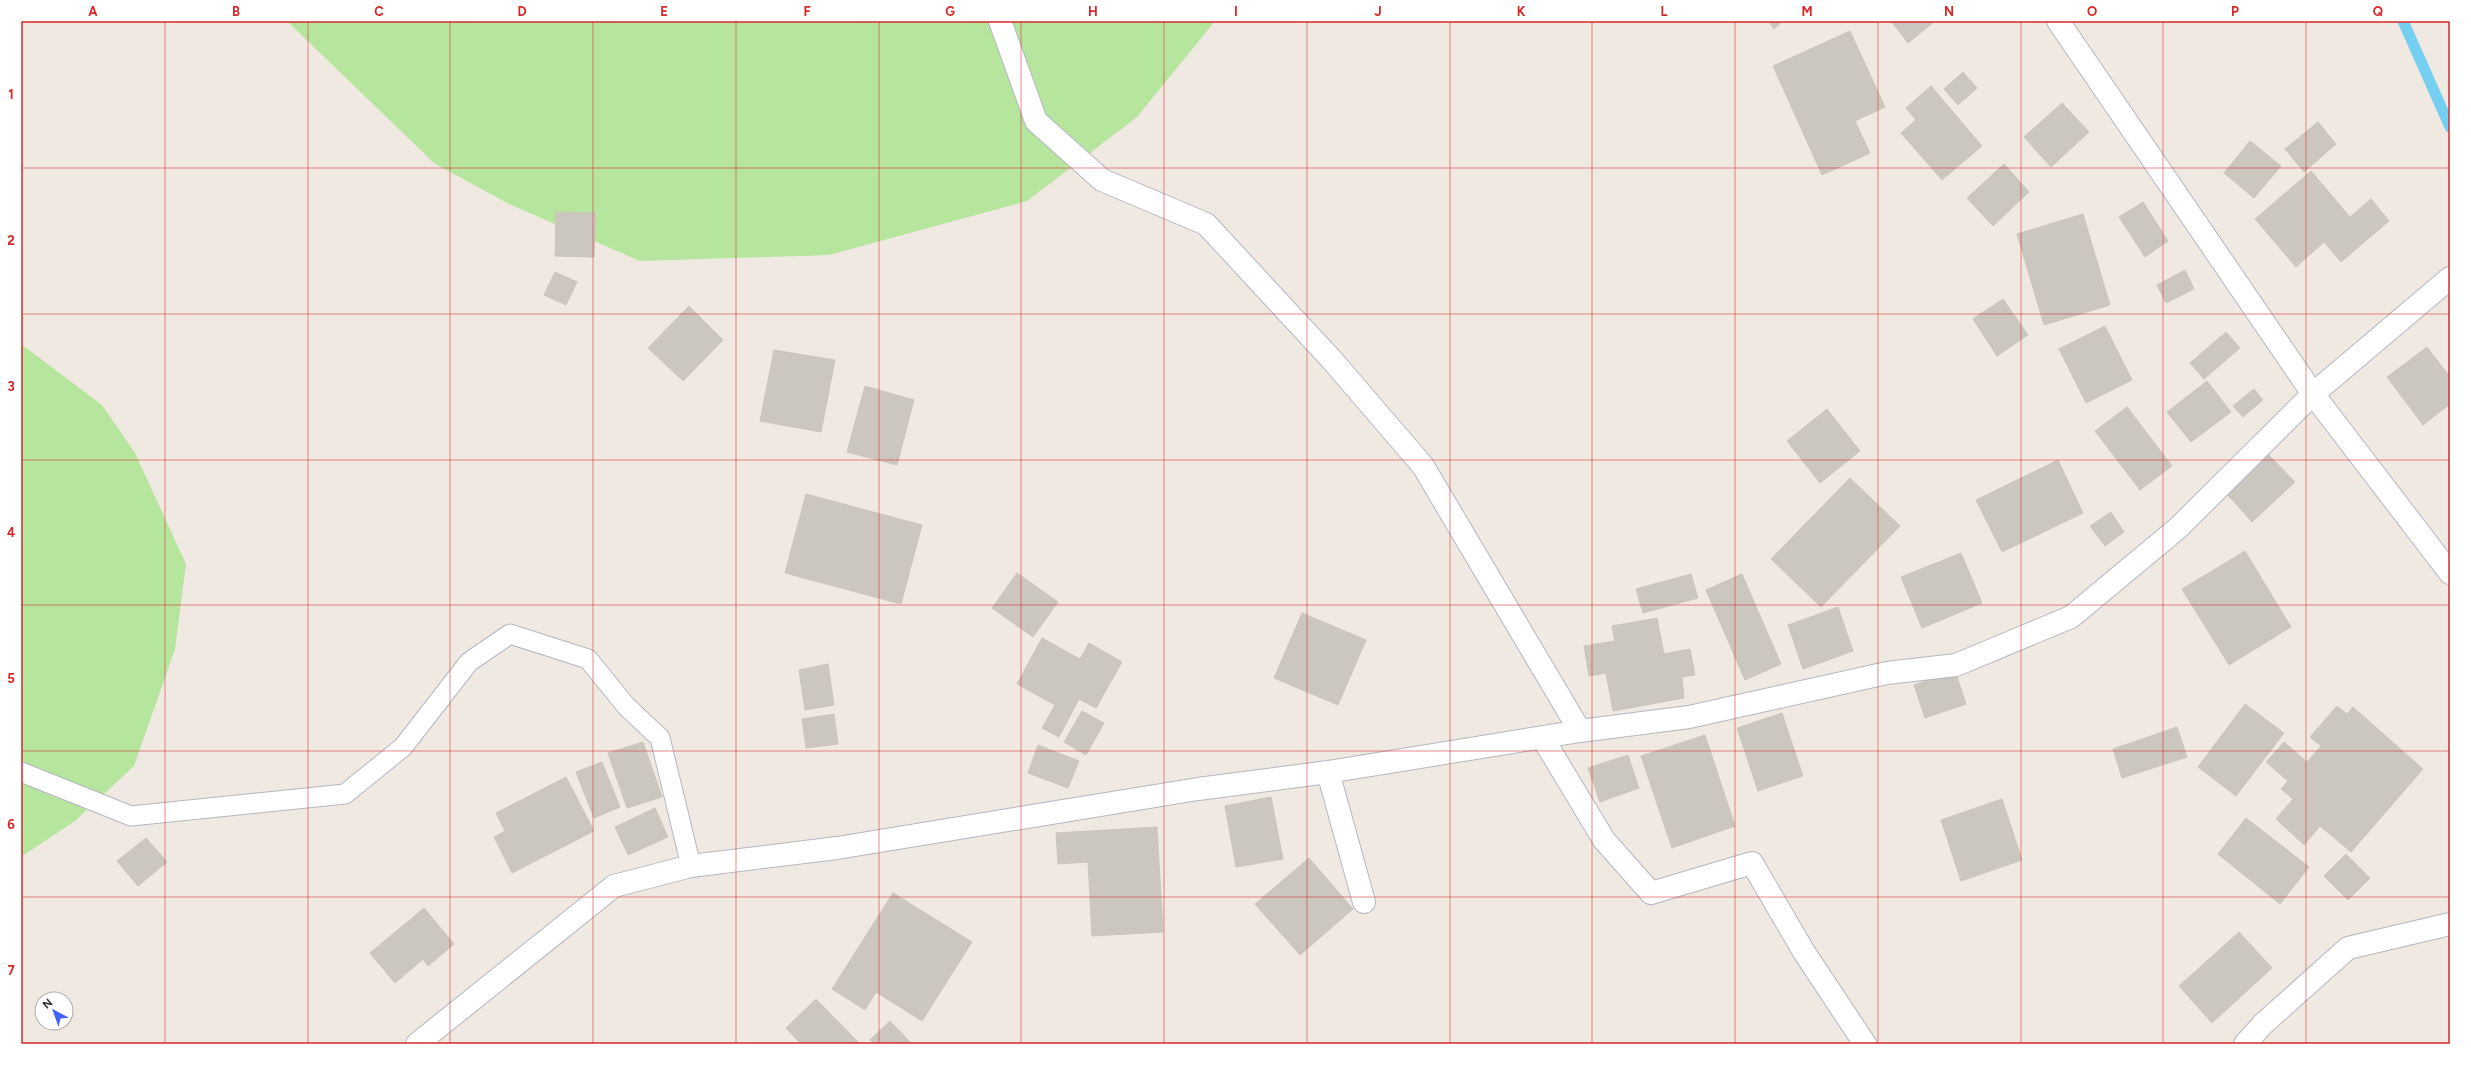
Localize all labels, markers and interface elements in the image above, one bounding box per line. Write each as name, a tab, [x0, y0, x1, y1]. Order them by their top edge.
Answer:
text: A	[88, 4, 98, 19]
text: B	[232, 4, 240, 19]
text: C	[374, 4, 384, 19]
text: D	[517, 4, 527, 19]
text: E	[660, 4, 668, 19]
text: F	[803, 4, 811, 19]
text: G	[945, 4, 955, 19]
text: H	[1088, 4, 1098, 19]
text: I	[1234, 4, 1238, 19]
text: J	[1374, 4, 1382, 19]
text: K	[1517, 4, 1526, 19]
text: L	[1661, 4, 1668, 19]
text: M	[1801, 4, 1813, 19]
text: N	[1944, 4, 1954, 19]
text: O	[2087, 4, 2097, 19]
text: P	[2231, 4, 2239, 19]
text: Q	[2373, 4, 2383, 19]
text: 1	[8, 87, 14, 102]
text: 2	[7, 233, 15, 248]
text: 3	[7, 379, 15, 394]
text: 4	[7, 525, 15, 540]
text: 5	[7, 671, 15, 686]
text: 6	[7, 817, 15, 832]
text: 7	[7, 963, 15, 978]
north arrow	[34, 991, 74, 1031]
text: N	[40, 996, 55, 1012]

